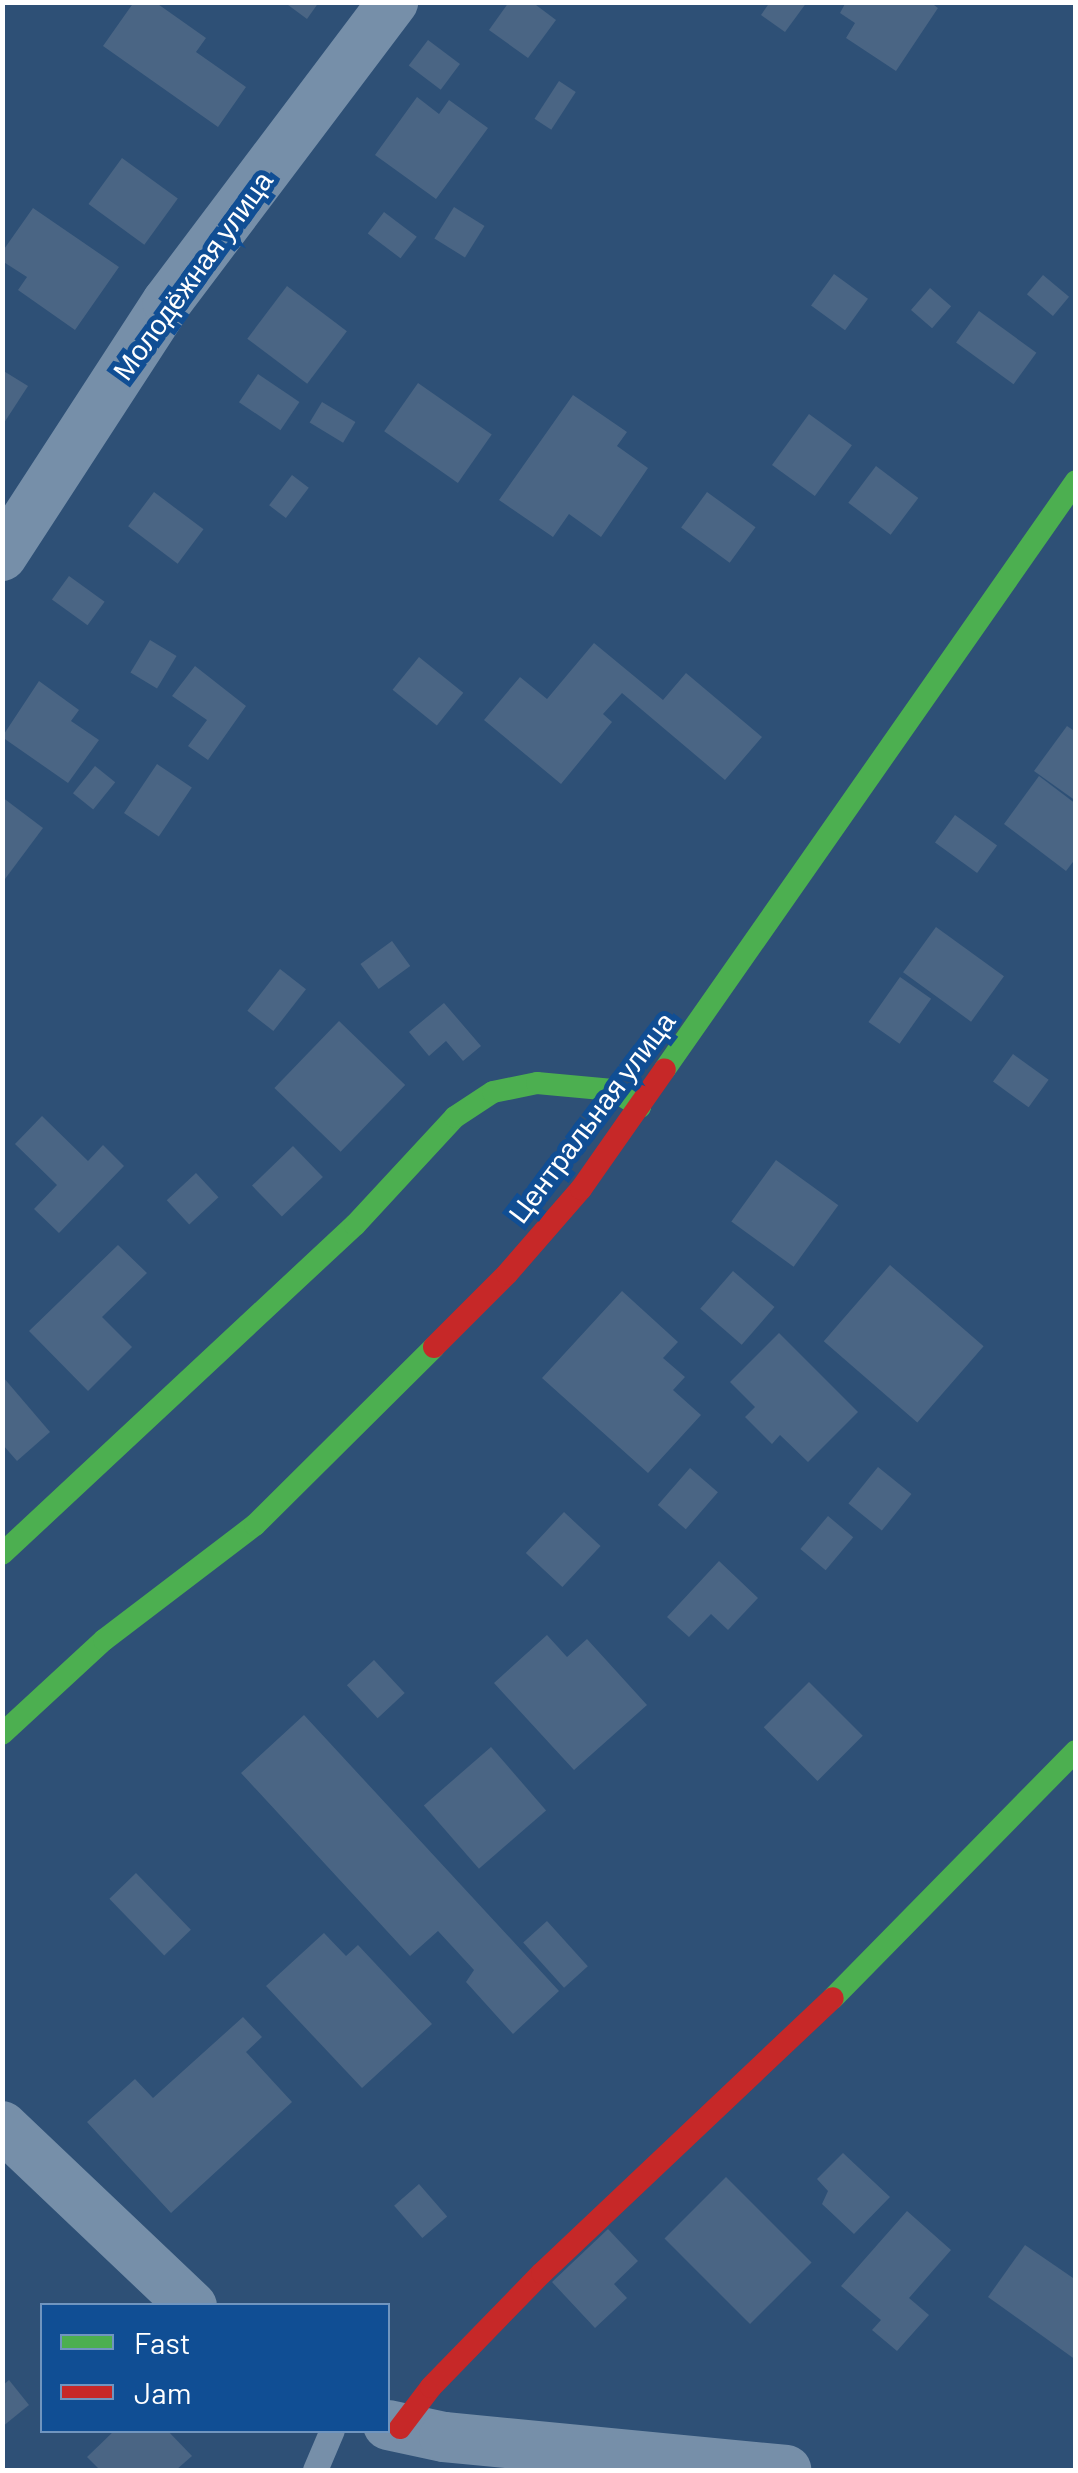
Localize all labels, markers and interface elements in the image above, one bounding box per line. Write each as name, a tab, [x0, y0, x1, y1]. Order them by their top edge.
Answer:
street label: Молодёжная улица	[105, 164, 279, 386]
street label: Центральная улица	[501, 1005, 681, 1229]
legend	[40, 2303, 390, 2433]
text: Fast	[134, 2324, 191, 2360]
text: Jam	[134, 2374, 191, 2410]

